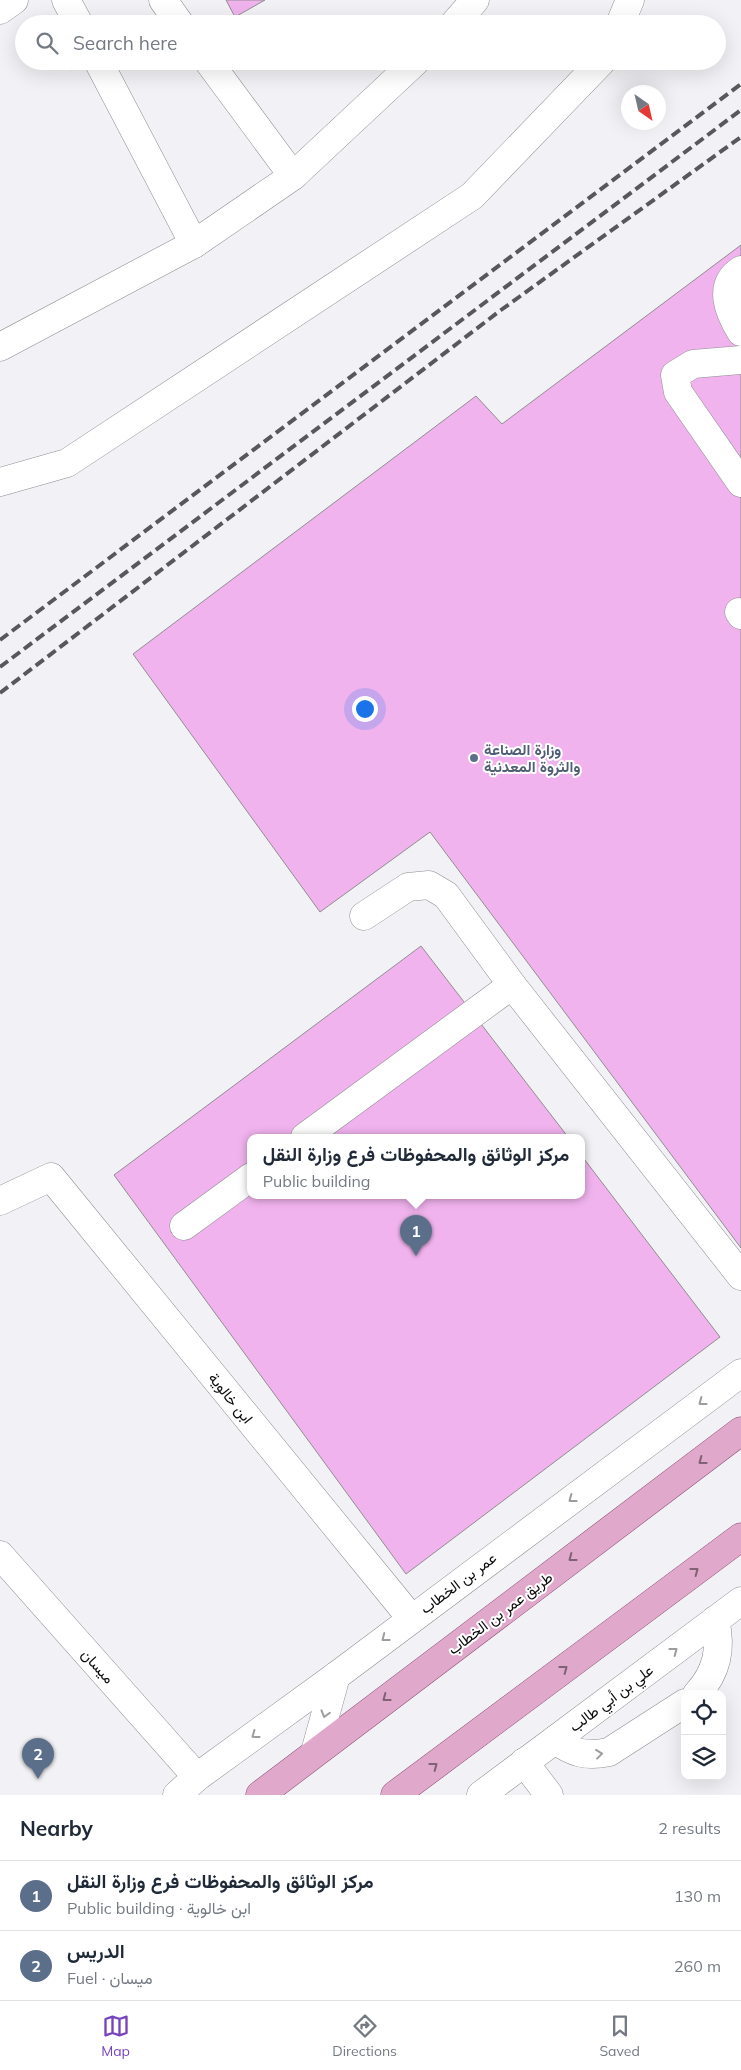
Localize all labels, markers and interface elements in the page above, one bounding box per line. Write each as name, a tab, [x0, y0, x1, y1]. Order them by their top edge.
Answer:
search box	[15, 15, 726, 70]
icon: search	[33, 29, 61, 57]
text: Search here	[73, 31, 177, 55]
north arrow	[621, 85, 666, 130]
your location	[352, 696, 378, 722]
place label: وزارة الصناعة والثروة المعدنية	[484, 740, 580, 776]
marker: وزارة الصناعة والثروة المعدنية	[468, 752, 480, 764]
popup	[247, 1134, 585, 1199]
text: مركز الوثائق والمحفوظات فرع وزارة النقل	[263, 1142, 569, 1166]
text: Public building	[263, 1171, 370, 1191]
pin: 1	[400, 1215, 432, 1256]
street label: ابن خالوية	[204, 1369, 257, 1428]
one-way arrow	[699, 1396, 708, 1404]
one-way arrow	[699, 1455, 708, 1463]
one-way arrow	[568, 1493, 578, 1502]
street label: عمر بن الخطاب	[416, 1548, 501, 1619]
one-way arrow	[569, 1553, 578, 1561]
street label: طريق عمر بن الخطاب	[444, 1567, 557, 1659]
one-way arrow	[689, 1569, 698, 1577]
one-way arrow	[382, 1632, 391, 1641]
street label: ميسان	[77, 1645, 119, 1687]
one-way arrow	[668, 1648, 677, 1656]
street label: علي بن أبي طالب	[565, 1660, 659, 1739]
one-way arrow	[558, 1666, 567, 1674]
map controls	[681, 1690, 726, 1780]
button: locate	[681, 1690, 726, 1735]
one-way arrow	[382, 1692, 392, 1701]
one-way arrow	[321, 1710, 331, 1718]
one-way arrow	[251, 1729, 261, 1738]
button: layers	[681, 1735, 726, 1780]
pin: 2	[22, 1738, 54, 1779]
one-way arrow	[596, 1749, 604, 1760]
one-way arrow	[428, 1763, 438, 1772]
text: Nearby	[20, 1815, 93, 1841]
text: 2 results	[658, 1818, 721, 1838]
text: مركز الوثائق والمحفوظات فرع وزارة النقل	[67, 1869, 374, 1893]
text: 1	[31, 1886, 41, 1906]
text: 130 m	[674, 1886, 721, 1906]
text: Public building · ابن خالوية	[67, 1898, 251, 1918]
text: الدريس	[67, 1939, 125, 1963]
text: 2	[31, 1956, 41, 1976]
text: 260 m	[674, 1956, 721, 1976]
text: Fuel · ميسان	[67, 1968, 152, 1988]
tab: Map	[101, 2012, 130, 2060]
tab: Directions	[332, 2012, 397, 2060]
tab: Saved	[599, 2012, 640, 2060]

